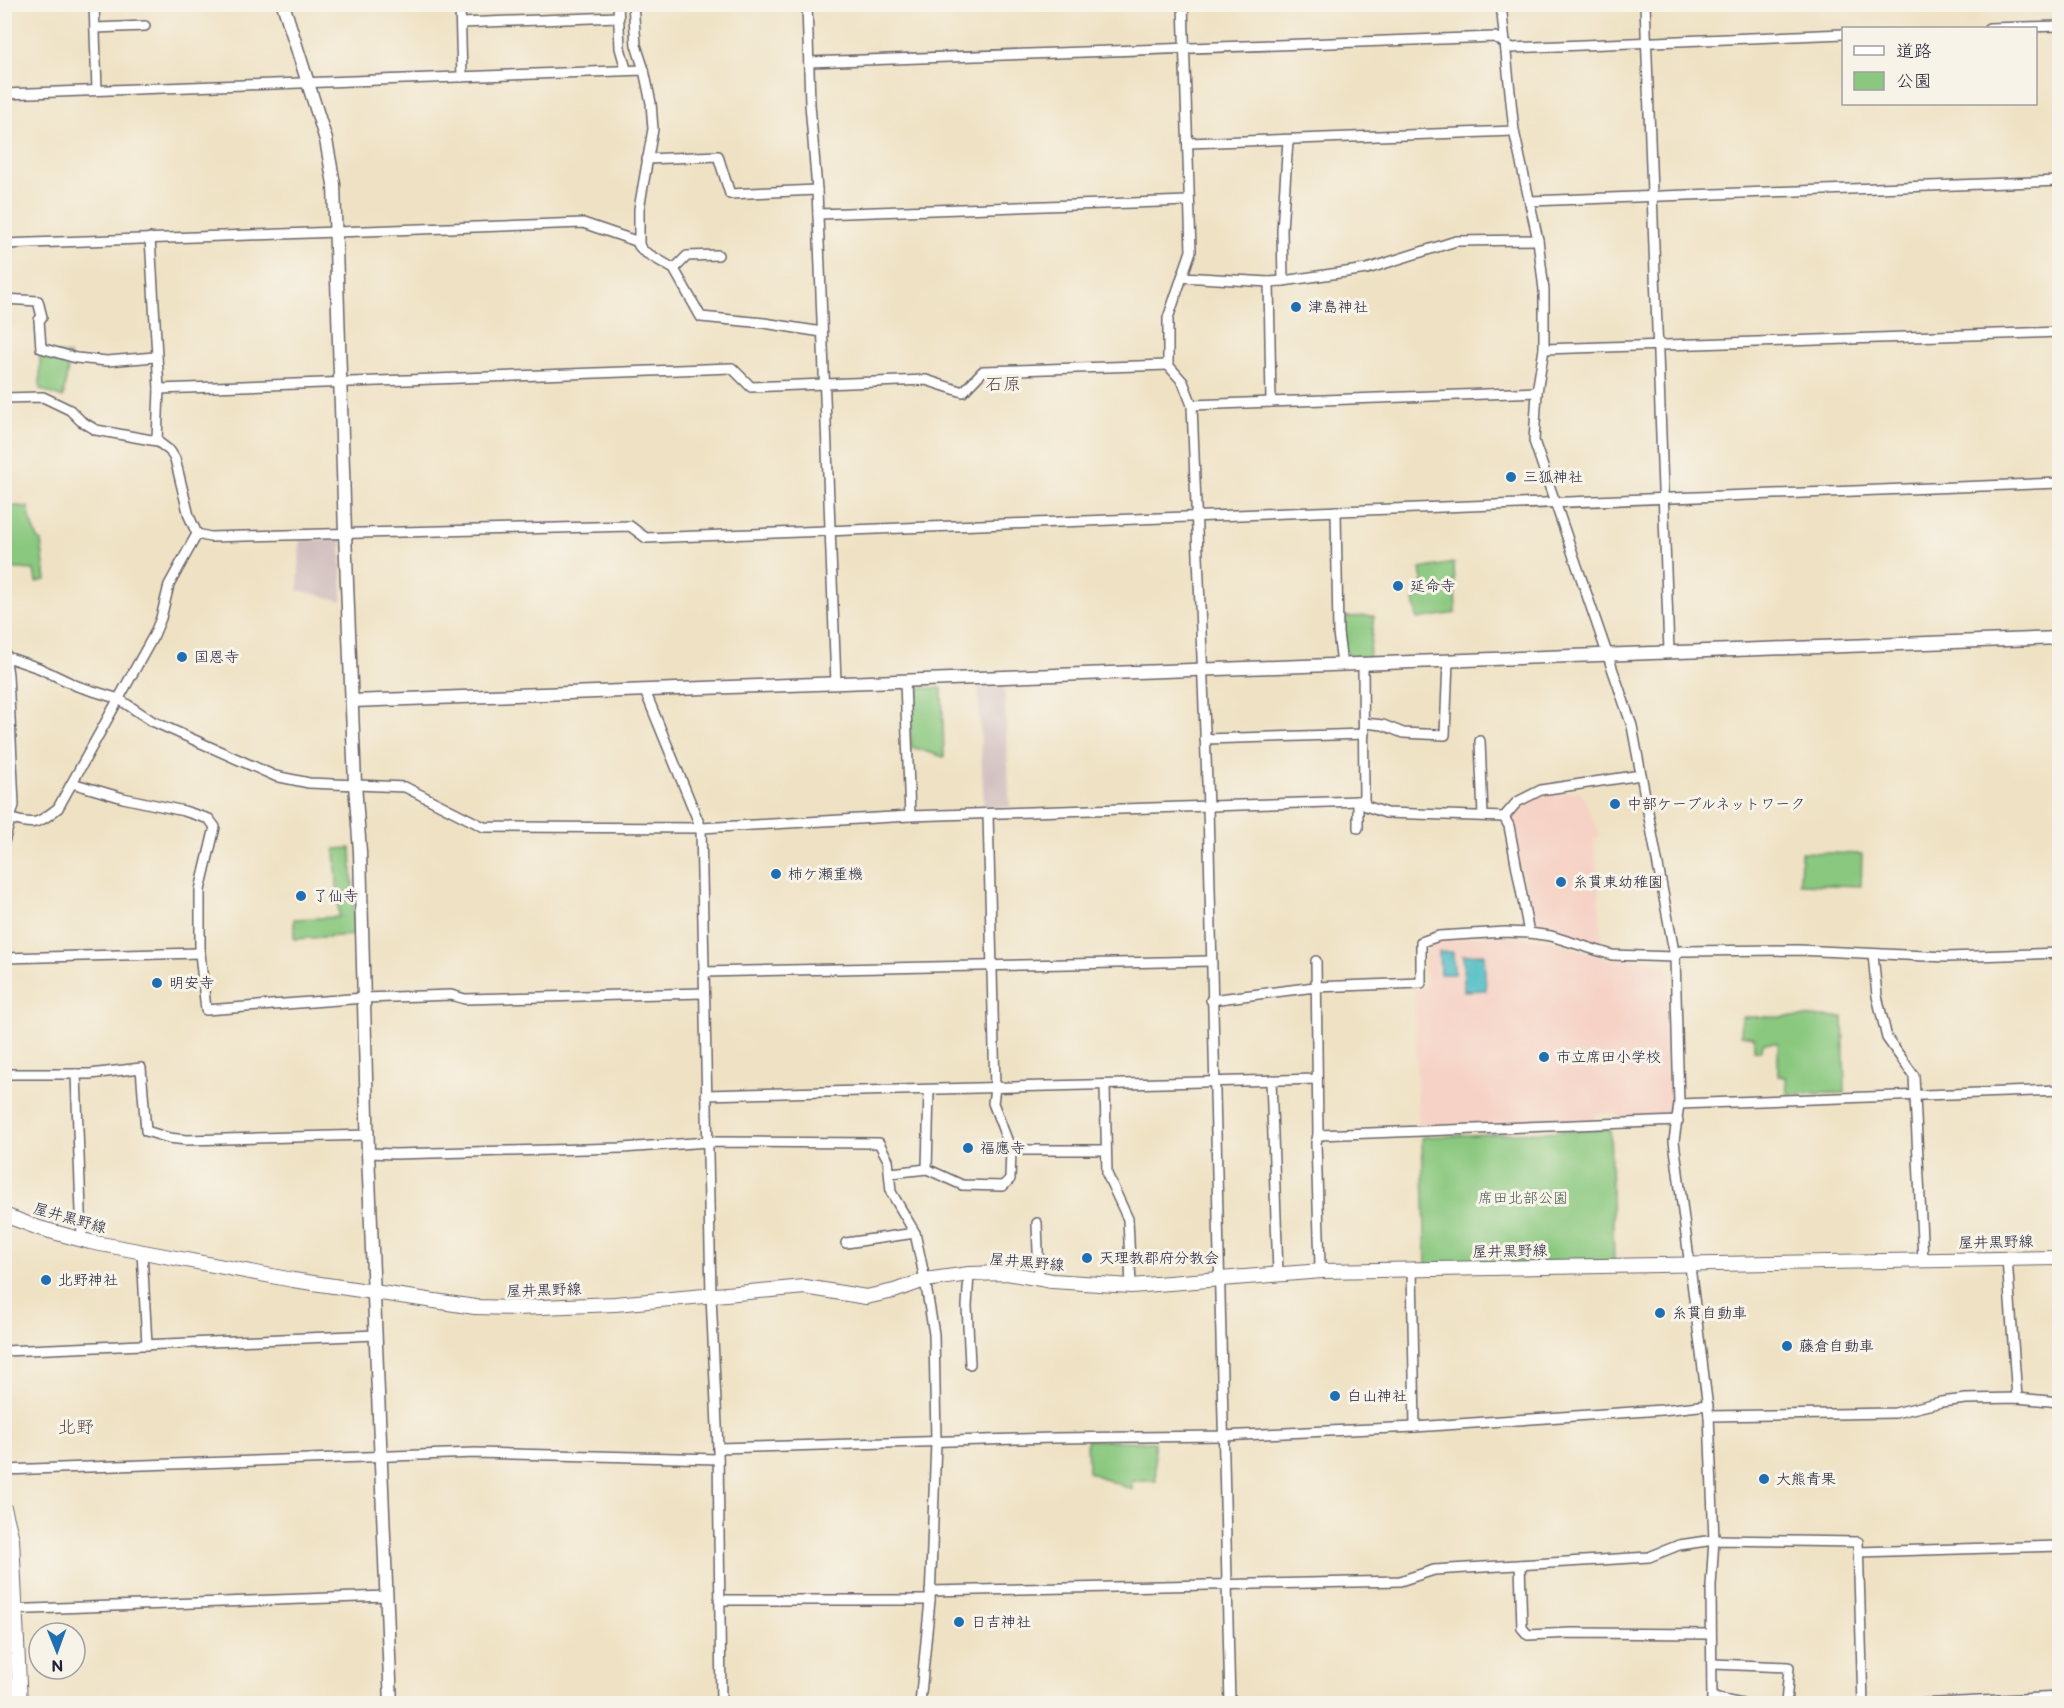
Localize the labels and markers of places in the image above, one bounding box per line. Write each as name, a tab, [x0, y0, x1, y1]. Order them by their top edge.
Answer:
place label: 津島神社	[1308, 298, 1368, 317]
marker: 津島神社	[1289, 300, 1303, 314]
place label: 三狐神社	[1523, 468, 1583, 487]
marker: 三狐神社	[1504, 470, 1518, 484]
place label: 延命寺	[1410, 577, 1455, 596]
marker: 延命寺	[1391, 579, 1405, 593]
place label: 国恩寺	[194, 648, 239, 667]
marker: 国恩寺	[175, 650, 189, 664]
place label: 中部ケーブルネットワーク	[1627, 795, 1805, 814]
marker: 中部ケーブルネットワーク	[1608, 797, 1622, 811]
place label: 柿ケ瀬重機	[788, 865, 863, 884]
marker: 柿ケ瀬重機	[769, 867, 783, 881]
place label: 糸貫東幼稚園	[1573, 873, 1663, 892]
marker: 糸貫東幼稚園	[1554, 875, 1568, 889]
place label: 了仙寺	[313, 887, 358, 906]
marker: 了仙寺	[294, 889, 308, 903]
place label: 明安寺	[169, 974, 214, 993]
marker: 明安寺	[150, 976, 164, 990]
place label: 市立席田小学校	[1556, 1048, 1661, 1067]
marker: 市立席田小学校	[1537, 1050, 1551, 1064]
place label: 福應寺	[980, 1139, 1025, 1158]
marker: 福應寺	[961, 1141, 975, 1155]
place label: 天理教郡府分教会	[1099, 1249, 1219, 1268]
marker: 天理教郡府分教会	[1080, 1251, 1094, 1265]
place label: 北野神社	[58, 1271, 118, 1290]
marker: 北野神社	[39, 1273, 53, 1287]
place label: 糸貫自動車	[1672, 1304, 1747, 1323]
marker: 糸貫自動車	[1653, 1306, 1667, 1320]
place label: 藤倉自動車	[1799, 1337, 1874, 1356]
marker: 藤倉自動車	[1780, 1339, 1794, 1353]
place label: 白山神社	[1347, 1387, 1407, 1406]
marker: 白山神社	[1328, 1389, 1342, 1403]
place label: 大熊青果	[1776, 1470, 1836, 1489]
marker: 大熊青果	[1757, 1472, 1771, 1486]
place label: 日吉神社	[971, 1613, 1031, 1632]
marker: 日吉神社	[952, 1615, 966, 1629]

